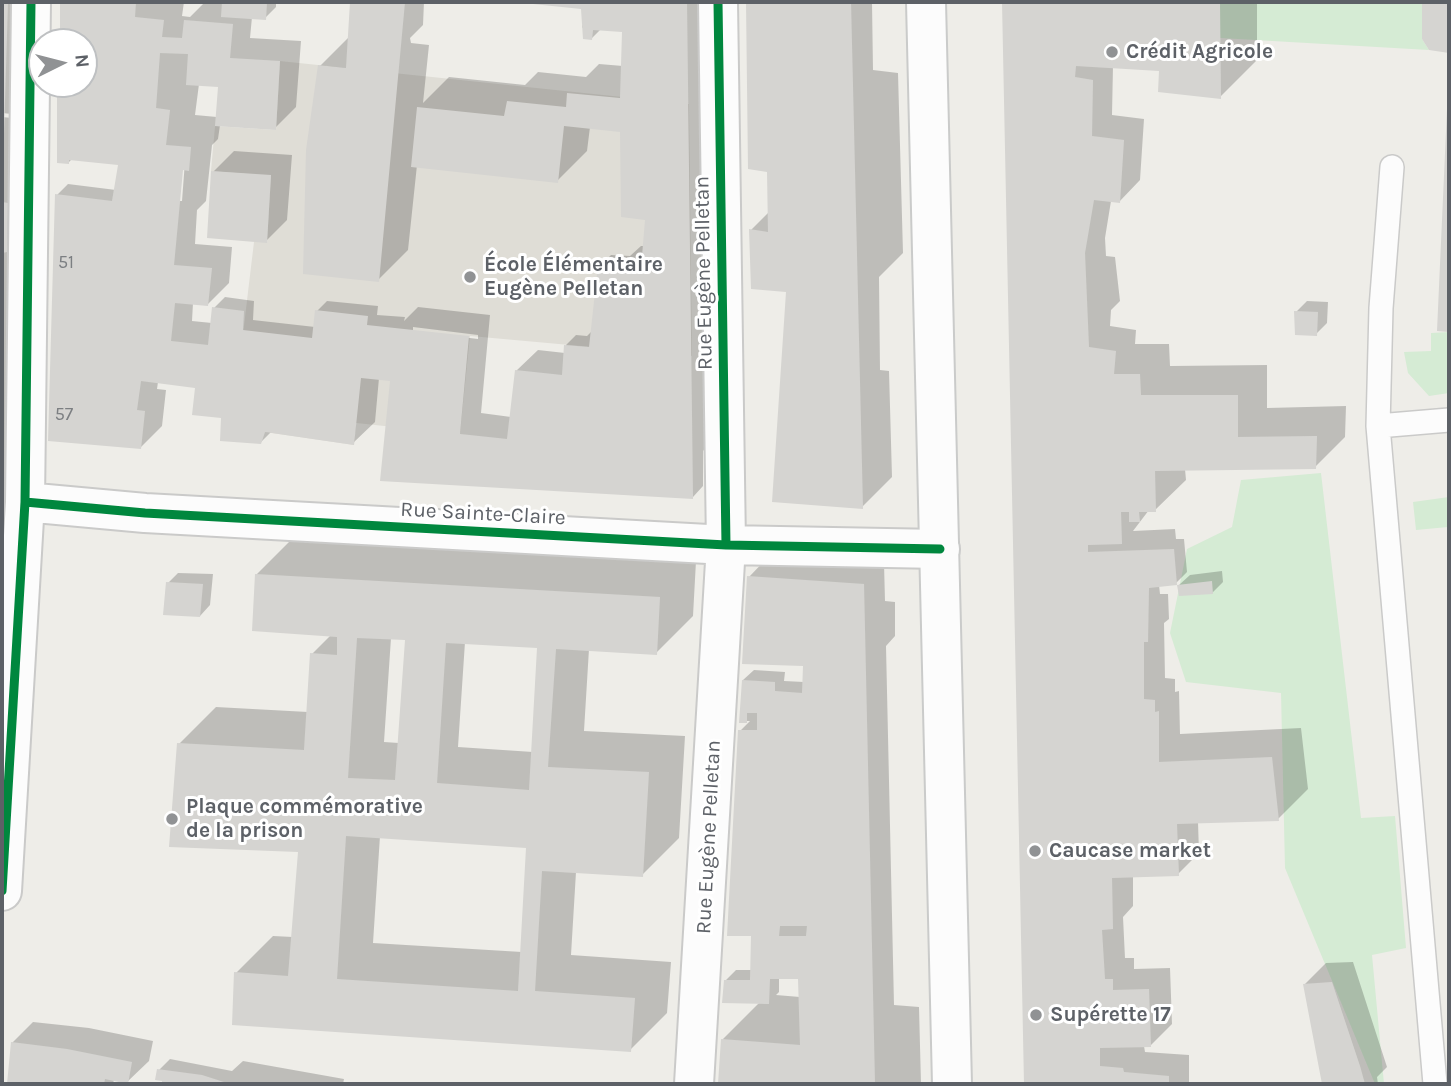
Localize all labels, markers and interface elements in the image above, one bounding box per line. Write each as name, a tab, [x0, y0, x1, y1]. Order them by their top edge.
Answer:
north arrow	[28, 28, 98, 98]
place label: Crédit Agricole	[1126, 39, 1273, 65]
marker: Crédit Agricole	[1104, 44, 1120, 60]
text: N	[70, 53, 94, 69]
street label: Rue Eugène Pelletan	[690, 176, 718, 370]
house number: 51	[58, 252, 74, 274]
place label: École Élémentaire Eugène Pelletan	[484, 252, 663, 302]
marker: École Élémentaire Eugène Pelletan	[462, 269, 478, 285]
house number: 57	[55, 404, 73, 426]
street label: Rue Sainte-Claire	[400, 497, 566, 531]
street label: Rue Eugène Pelletan	[691, 739, 727, 935]
place label: Plaque commémorative de la prison	[186, 794, 423, 844]
marker: Plaque commémorative de la prison	[164, 811, 180, 827]
place label: Caucase market	[1049, 838, 1211, 864]
marker: Caucase market	[1027, 843, 1043, 859]
place label: Supérette 17	[1050, 1002, 1171, 1028]
marker: Supérette 17	[1028, 1007, 1044, 1023]

